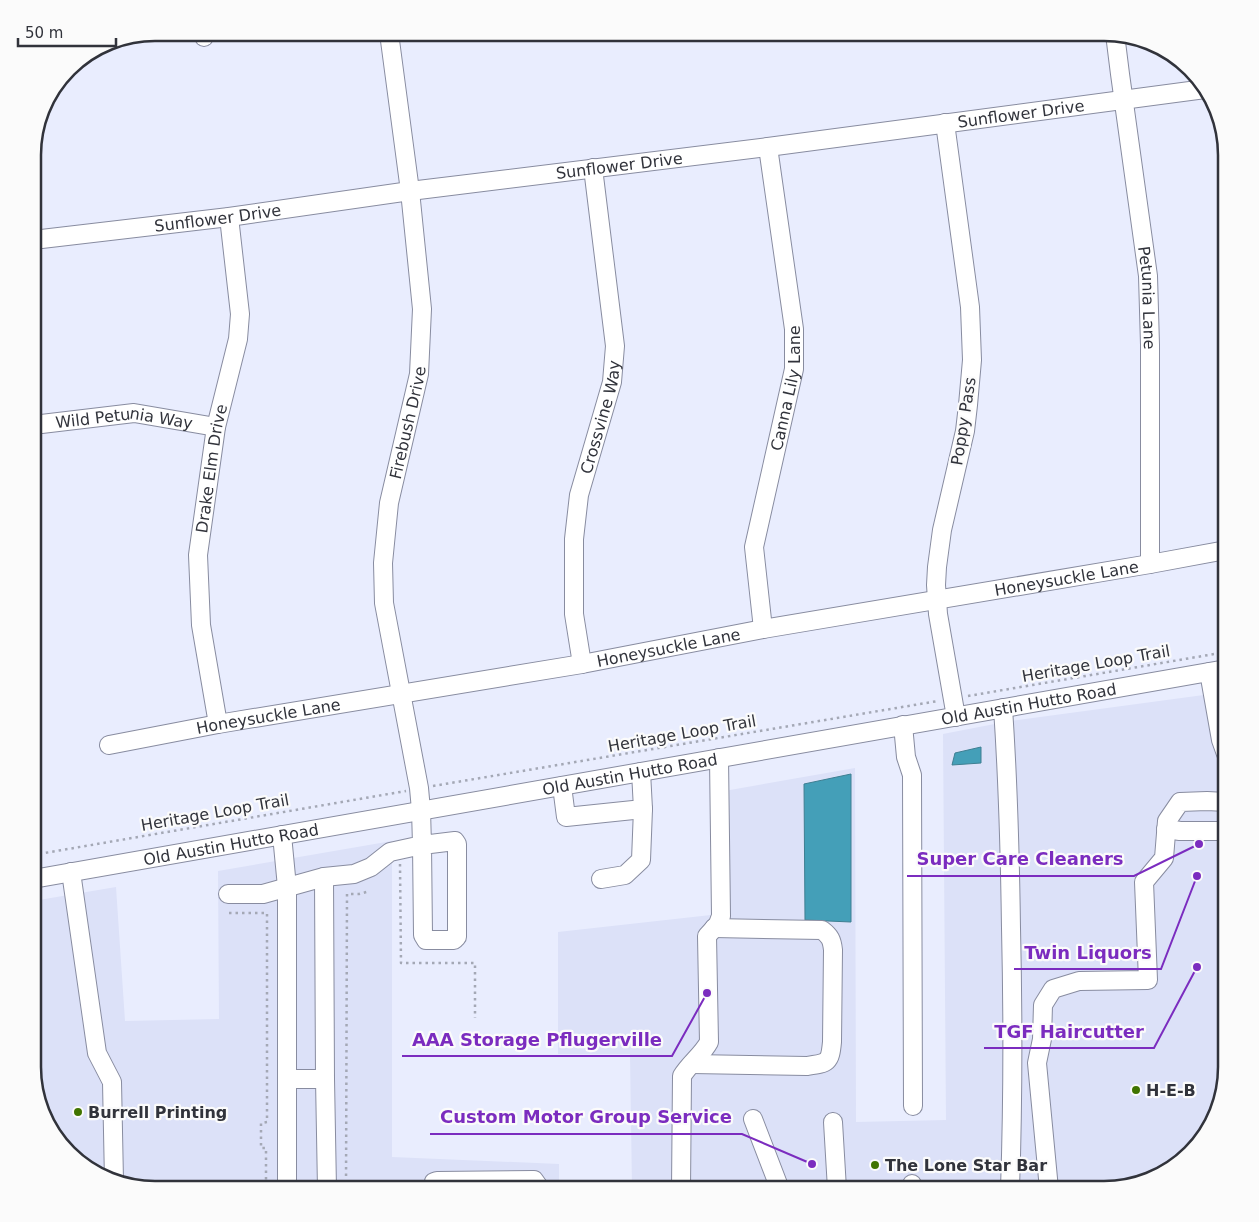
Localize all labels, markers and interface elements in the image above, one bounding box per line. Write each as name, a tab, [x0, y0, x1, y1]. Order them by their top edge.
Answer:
scale bar	[18, 15, 115, 47]
text: 50 m	[25, 24, 63, 42]
street label: Sunflower Drive	[956, 96, 1085, 132]
street label: Sunflower Drive	[555, 149, 684, 183]
street label: Sunflower Drive	[153, 201, 282, 236]
street label: Petunia Lane	[1134, 245, 1159, 350]
street label: Canna Lily Lane	[767, 325, 804, 453]
street label: Crossvine Way	[577, 359, 624, 476]
street label: Firebush Drive	[386, 366, 429, 481]
street label: Poppy Pass	[947, 376, 980, 467]
street label: Drake Elm Drive	[192, 402, 231, 534]
street label: Wild Petunia Way	[55, 403, 194, 433]
street label: Honeysuckle Lane	[993, 557, 1140, 600]
street label: Honeysuckle Lane	[595, 625, 742, 671]
street label: Heritage Loop Trail	[1020, 641, 1172, 686]
street label: Old Austin Hutto Road	[940, 679, 1118, 729]
street label: Honeysuckle Lane	[195, 695, 342, 738]
street label: Heritage Loop Trail	[606, 711, 758, 756]
street label: Old Austin Hutto Road	[541, 750, 719, 799]
street label: Heritage Loop Trail	[139, 790, 291, 835]
street label: Old Austin Hutto Road	[142, 820, 320, 869]
callout: Super Care Cleaners	[907, 843, 1134, 876]
text: Super Care Cleaners	[916, 848, 1124, 869]
callout: Twin Liquors	[1014, 936, 1161, 969]
text: Twin Liquors	[1024, 942, 1152, 963]
callout: TGF Haircutter	[984, 1015, 1154, 1048]
text: TGF Haircutter	[994, 1021, 1144, 1042]
callout: AAA Storage Pflugerville	[402, 1023, 672, 1056]
text: AAA Storage Pflugerville	[412, 1029, 662, 1050]
place label: H-E-B	[1146, 1081, 1196, 1100]
marker: H-E-B	[1130, 1084, 1142, 1096]
callout: Custom Motor Group Service	[430, 1101, 742, 1134]
place label: Burrell Printing	[88, 1103, 227, 1122]
marker: Burrell Printing	[72, 1106, 84, 1118]
text: Custom Motor Group Service	[440, 1106, 732, 1127]
place label: The Lone Star Bar	[885, 1156, 1047, 1175]
marker: The Lone Star Bar	[869, 1159, 881, 1171]

